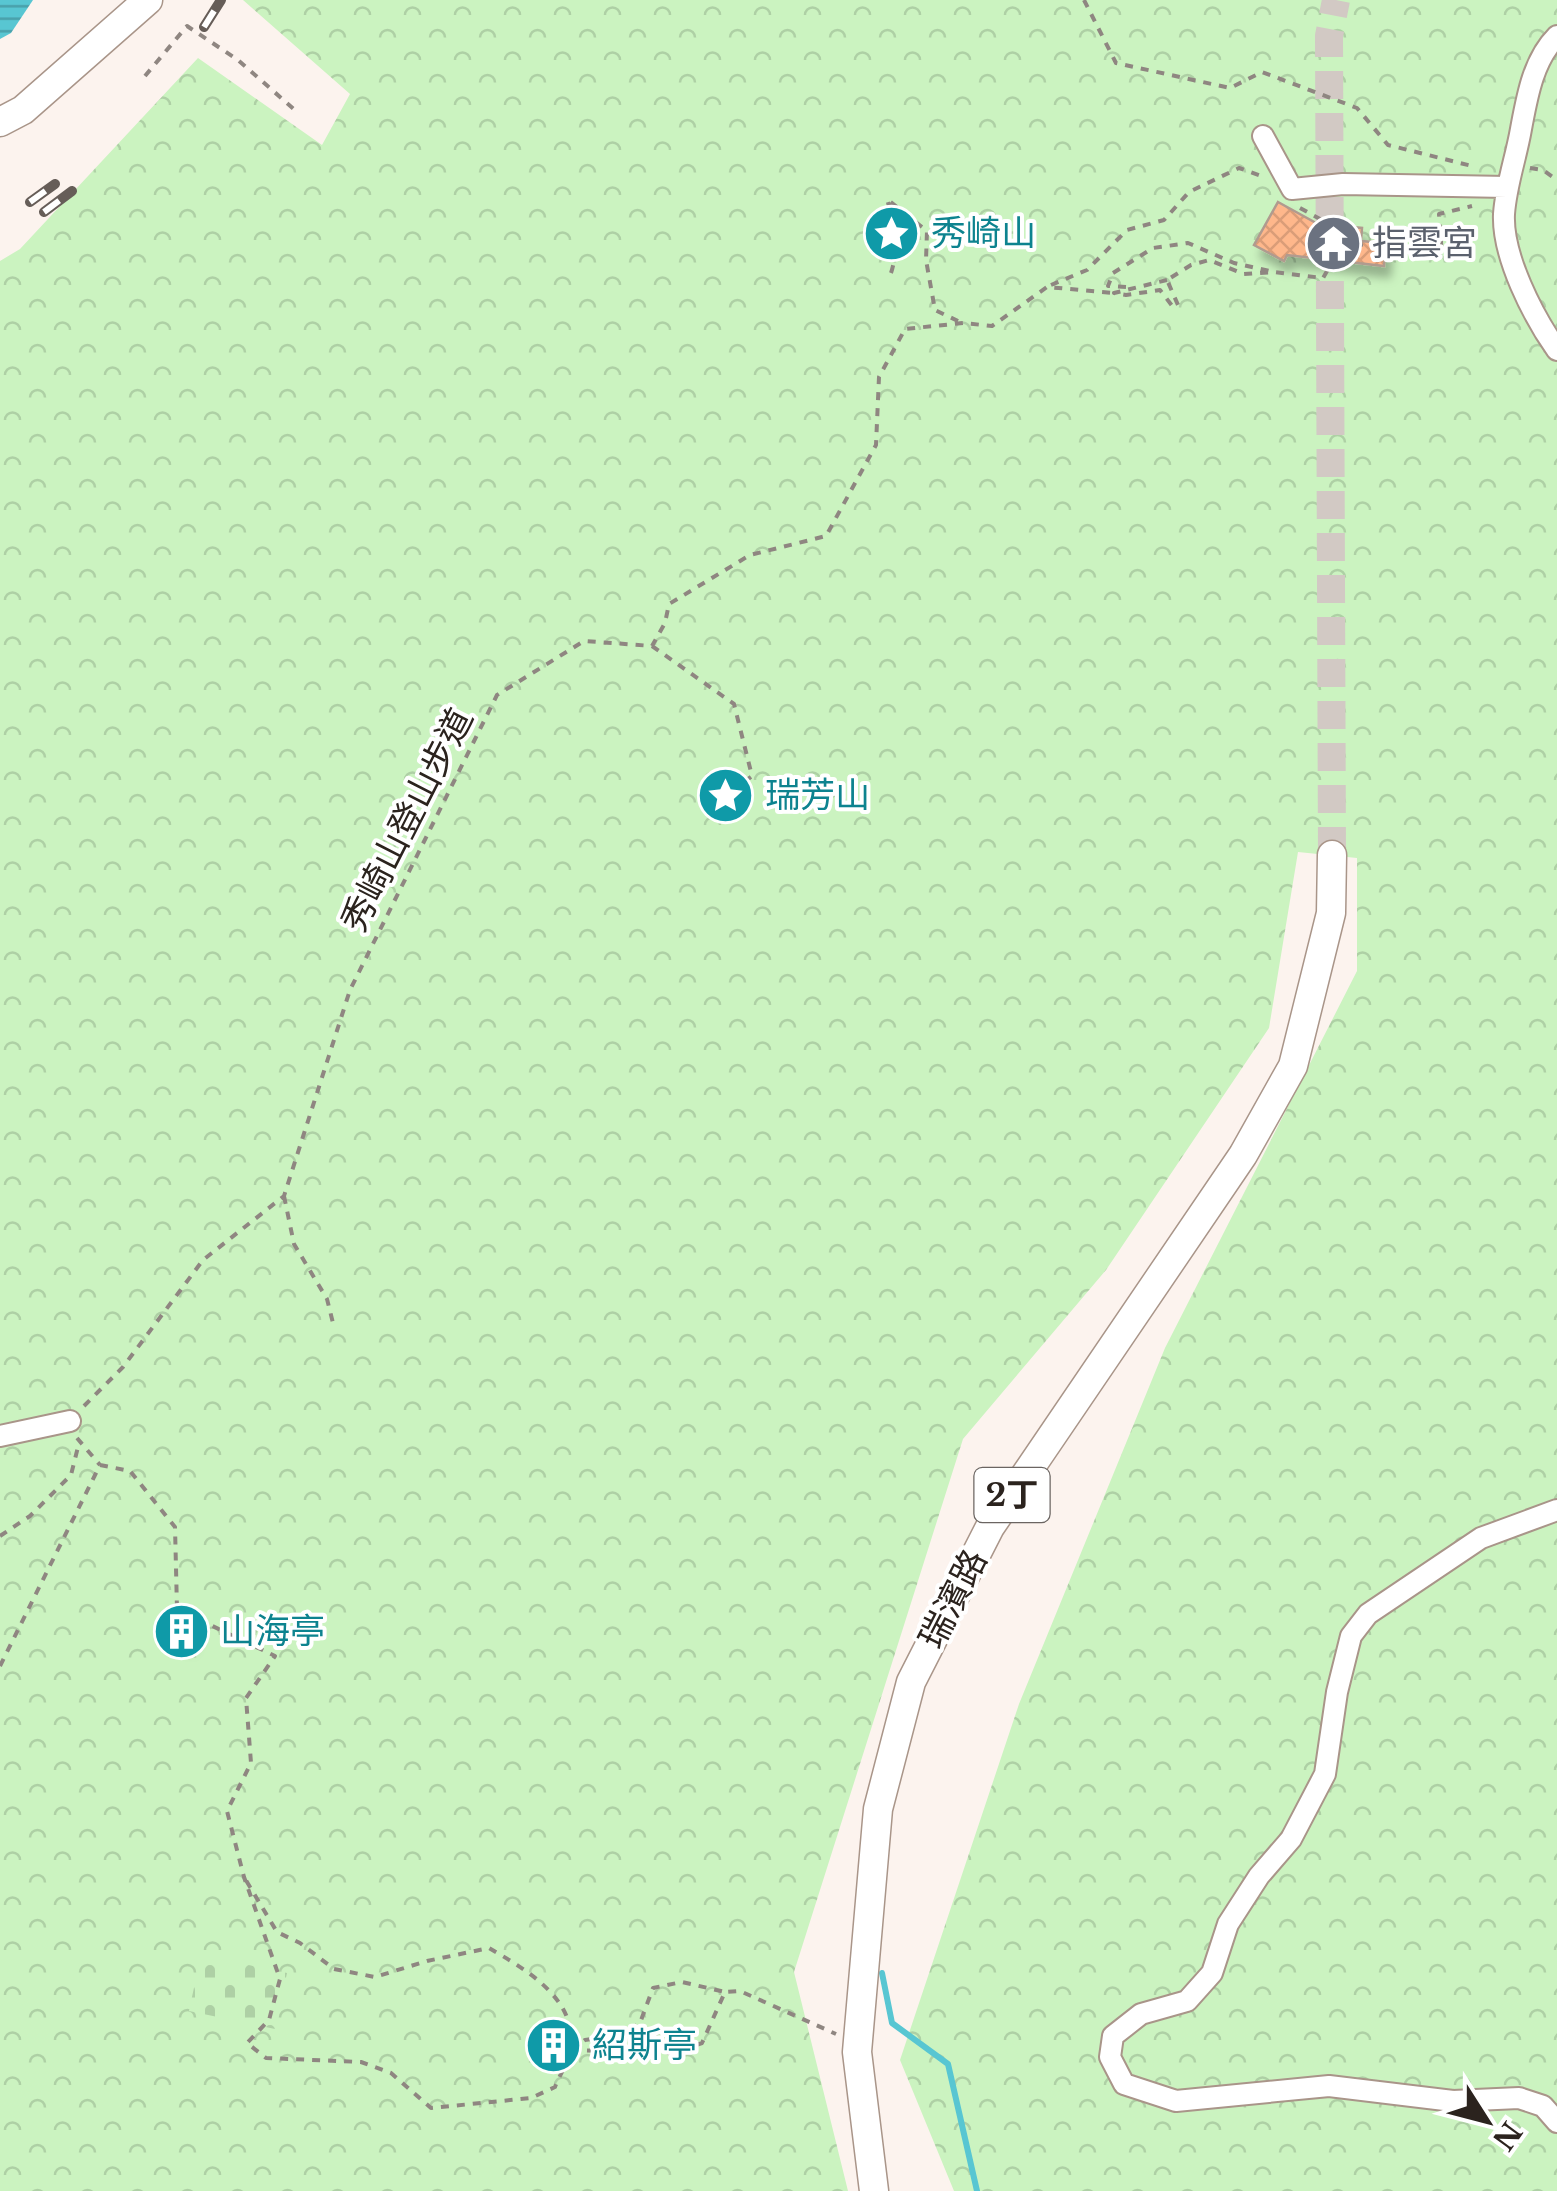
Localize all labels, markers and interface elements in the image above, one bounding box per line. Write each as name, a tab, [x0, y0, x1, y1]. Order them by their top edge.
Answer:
place icon: 秀崎山	[862, 203, 922, 263]
place label: 秀崎山	[931, 211, 1036, 254]
temple icon: 指雲宮	[1303, 213, 1363, 273]
place label: 指雲宮	[1372, 221, 1477, 264]
street label: 秀崎山登山步道	[332, 701, 481, 939]
place icon: 瑞芳山	[696, 765, 756, 825]
place label: 瑞芳山	[765, 773, 870, 816]
road number: 2丁	[974, 1468, 1050, 1522]
street label: 瑞濱路	[910, 1542, 996, 1655]
building icon: 山海亭	[151, 1601, 211, 1661]
place label: 山海亭	[220, 1609, 325, 1652]
building icon: 紹斯亭	[523, 2015, 583, 2075]
place label: 紹斯亭	[592, 2023, 697, 2066]
north arrow	[1437, 2071, 1537, 2171]
text: N	[1485, 2114, 1529, 2156]

